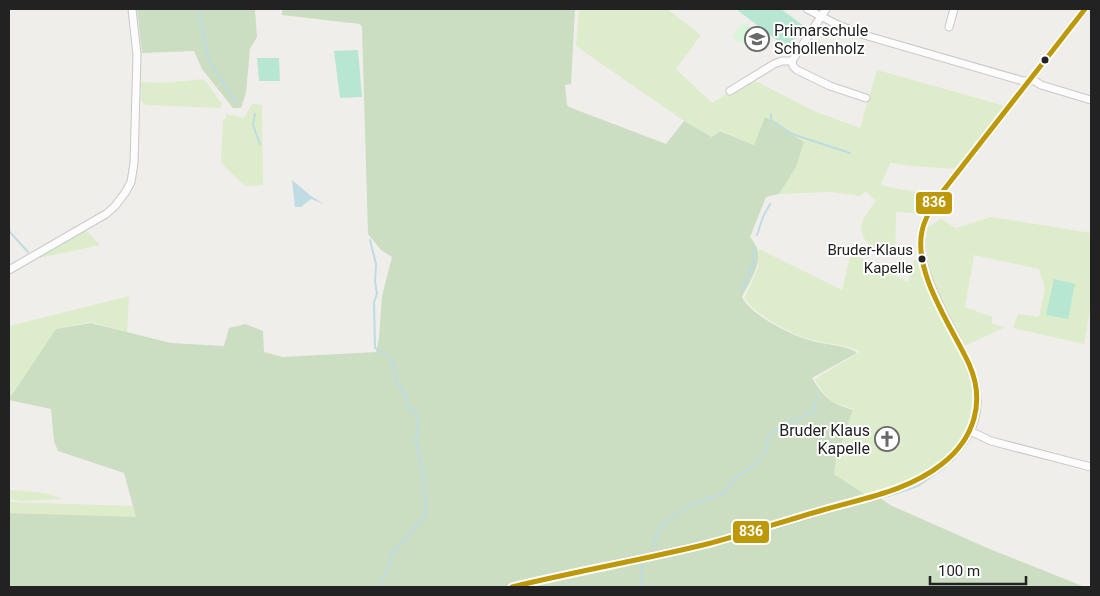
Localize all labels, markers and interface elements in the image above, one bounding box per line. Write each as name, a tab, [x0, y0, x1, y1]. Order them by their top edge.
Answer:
place label: Primarschule Schollenholz	[774, 21, 868, 58]
school or university icon: Primarschule Schollenholz	[744, 26, 770, 52]
unlabelled marker	[1040, 55, 1050, 65]
line badge: 836	[915, 191, 953, 215]
text: 836	[922, 194, 946, 210]
place label: Bruder-Klaus Kapelle	[827, 241, 913, 277]
marker: Bruder-Klaus Kapelle	[917, 254, 927, 264]
place label: Bruder Klaus Kapelle	[779, 421, 870, 458]
church icon: Bruder Klaus Kapelle	[874, 426, 900, 452]
line badge: 836	[732, 520, 770, 544]
text: 836	[739, 523, 763, 539]
scale bar	[930, 554, 1026, 586]
text: 100 m	[938, 562, 980, 580]

